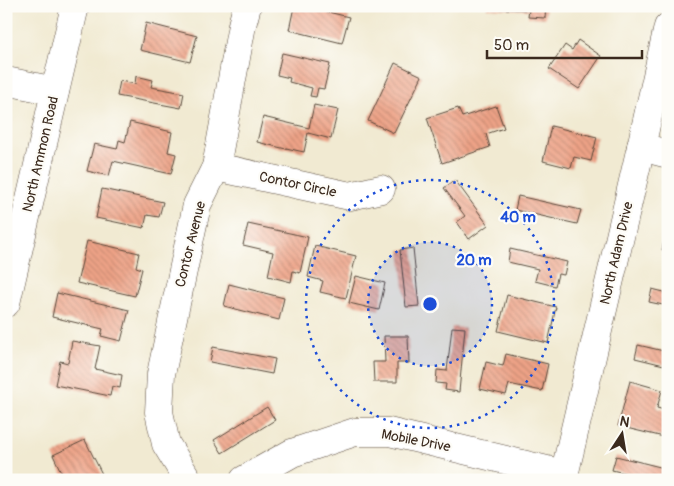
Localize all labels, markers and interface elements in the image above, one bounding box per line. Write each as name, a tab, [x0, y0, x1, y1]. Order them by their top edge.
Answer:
scale bar	[487, 28, 642, 60]
text: 50 m	[494, 36, 529, 55]
street label: North Ammon Road	[19, 94, 62, 214]
street label: Contor Circle	[258, 168, 338, 201]
street label: Contor Avenue	[172, 199, 209, 289]
street label: North Adam Drive	[596, 200, 637, 306]
text: 40 m	[500, 208, 536, 227]
text: 20 m	[456, 251, 492, 270]
centre of rings	[421, 295, 439, 313]
north arrow	[596, 408, 646, 458]
text: N	[618, 412, 631, 431]
street label: Mobile Drive	[380, 425, 452, 456]

